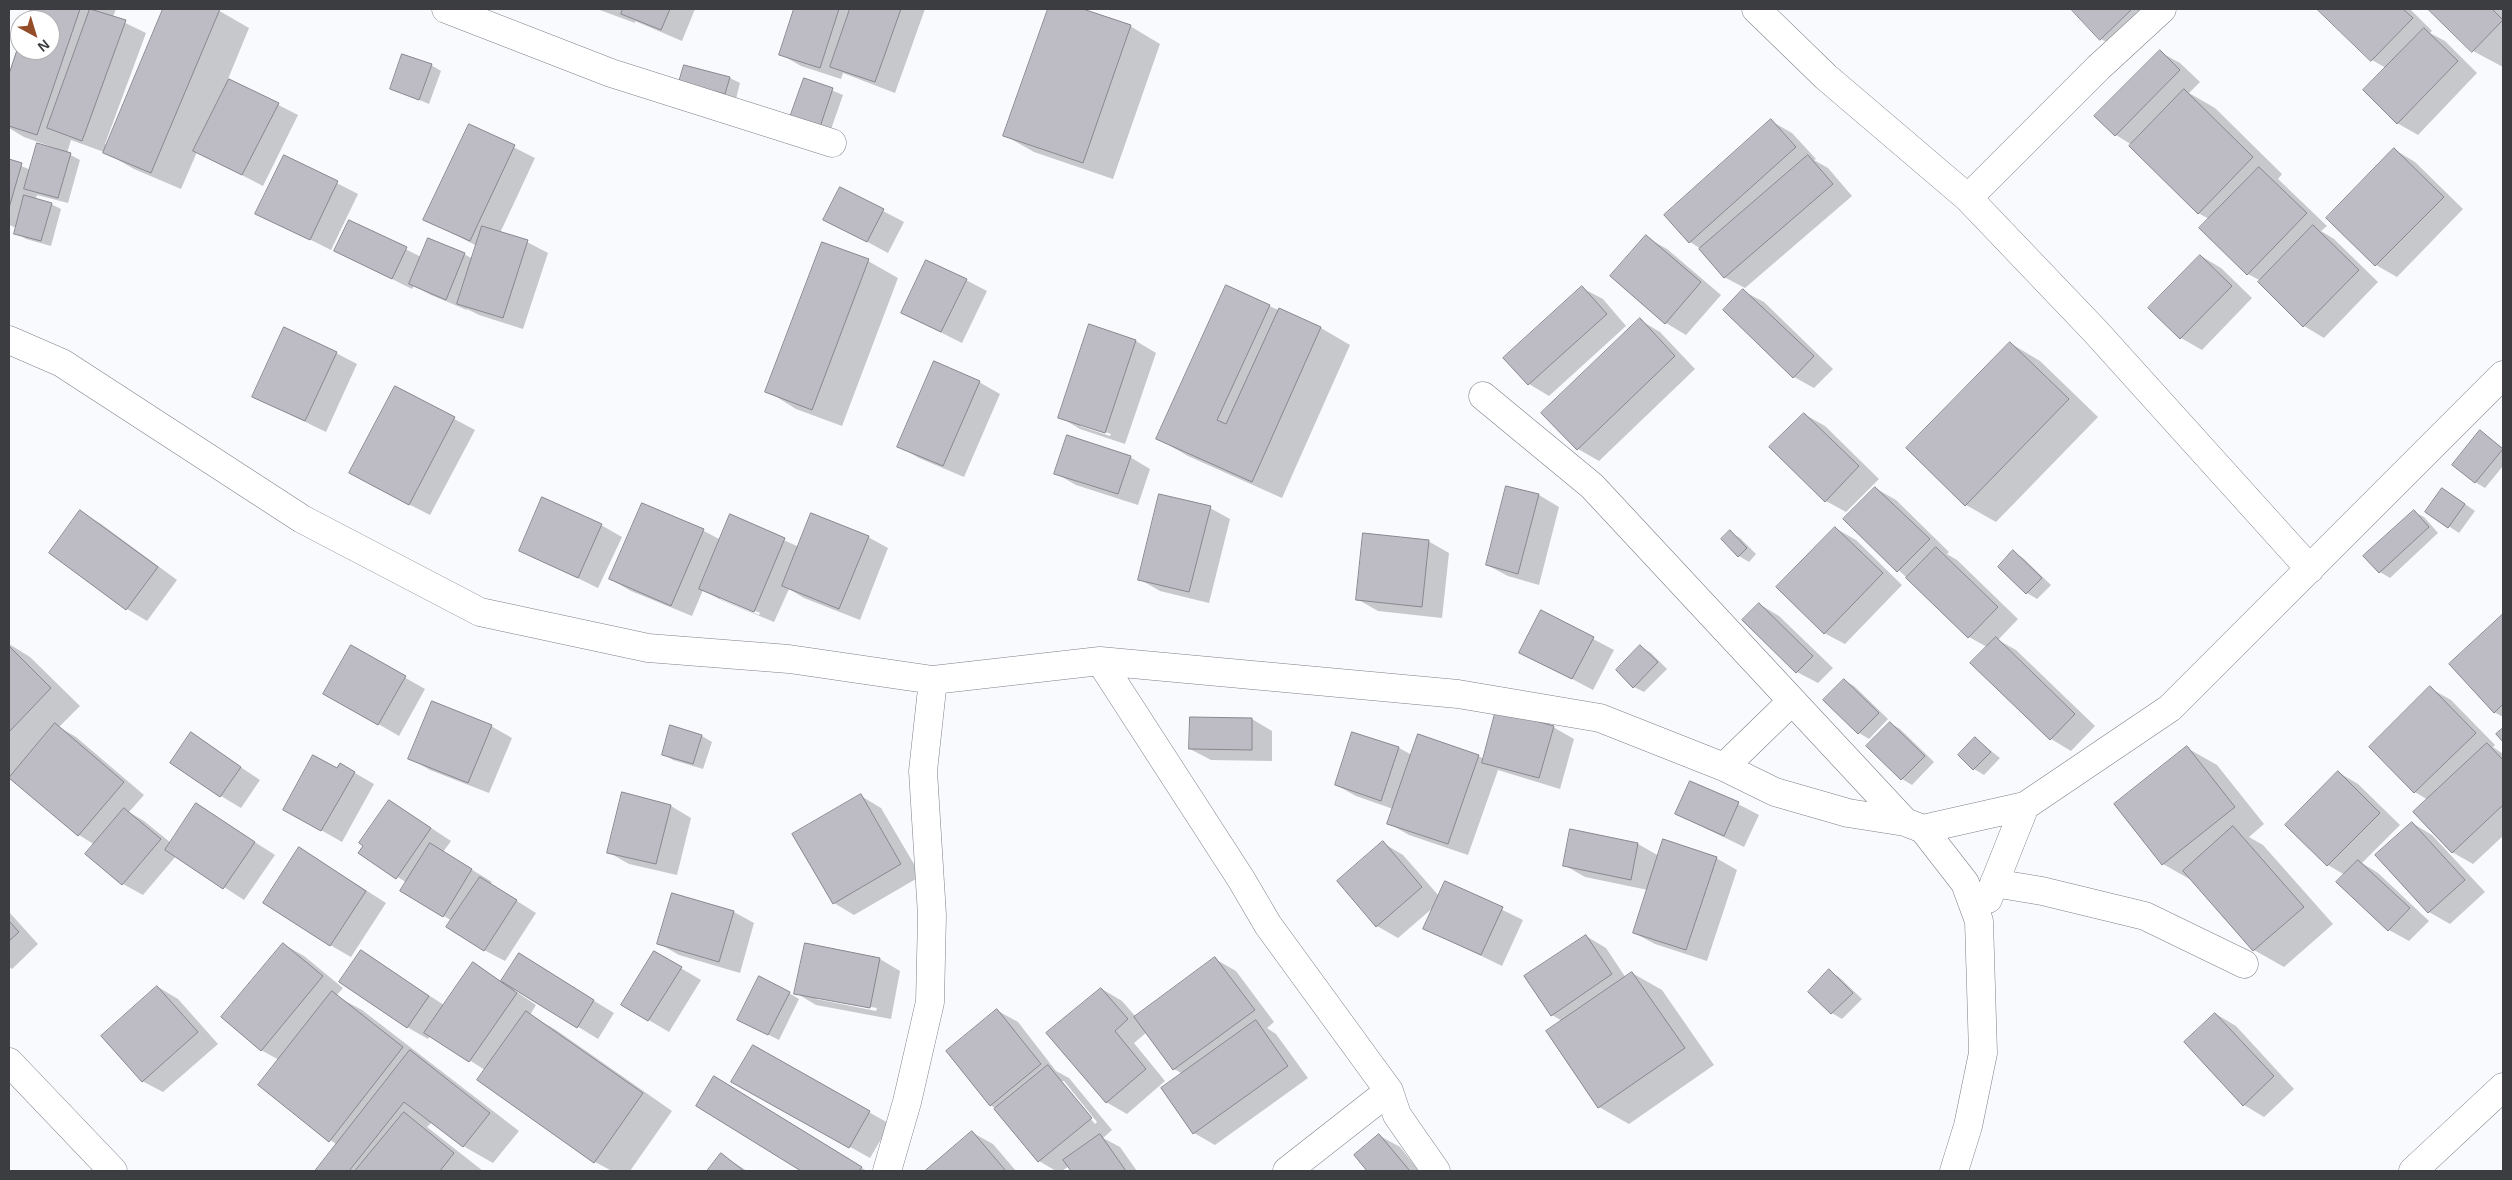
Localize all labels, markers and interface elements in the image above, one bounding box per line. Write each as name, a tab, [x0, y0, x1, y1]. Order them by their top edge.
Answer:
north arrow	[10, 10, 60, 60]
text: N	[35, 36, 53, 55]

